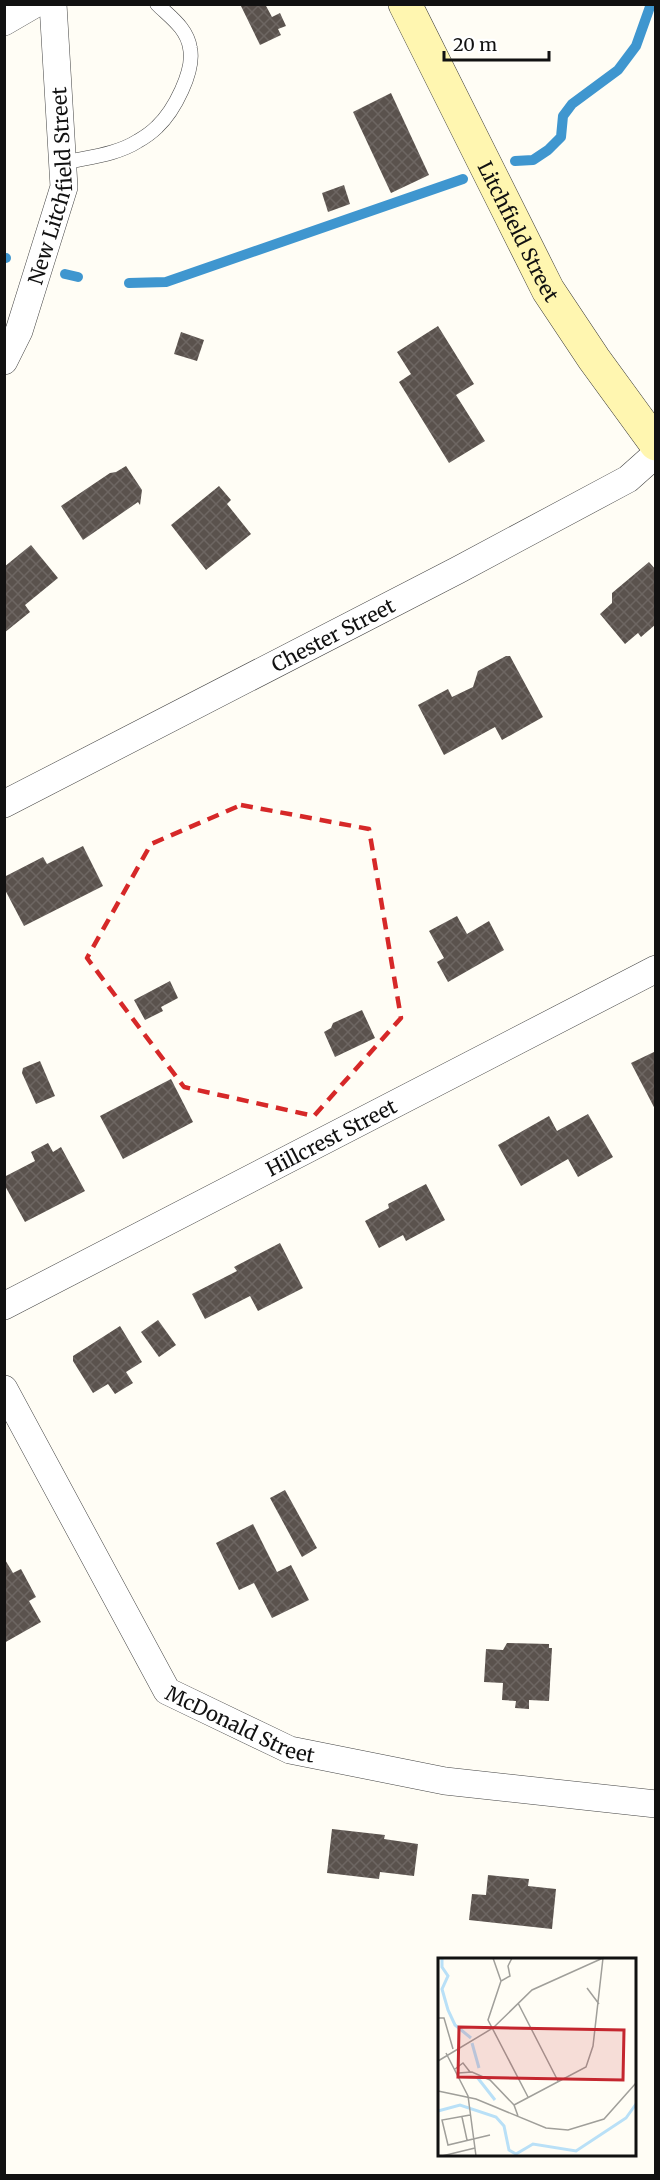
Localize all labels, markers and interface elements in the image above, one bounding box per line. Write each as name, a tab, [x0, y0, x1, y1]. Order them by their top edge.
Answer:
scale bar	[444, 24, 549, 62]
text: 20 m	[453, 33, 497, 56]
street label: New Litchfield Street	[22, 86, 77, 287]
street label: Litchfield Street	[473, 157, 565, 306]
street label: Chester Street	[267, 592, 399, 677]
street label: Hillcrest Street	[261, 1093, 401, 1181]
street label: McDonald Street	[162, 1680, 317, 1767]
inset map	[438, 1958, 636, 2156]

